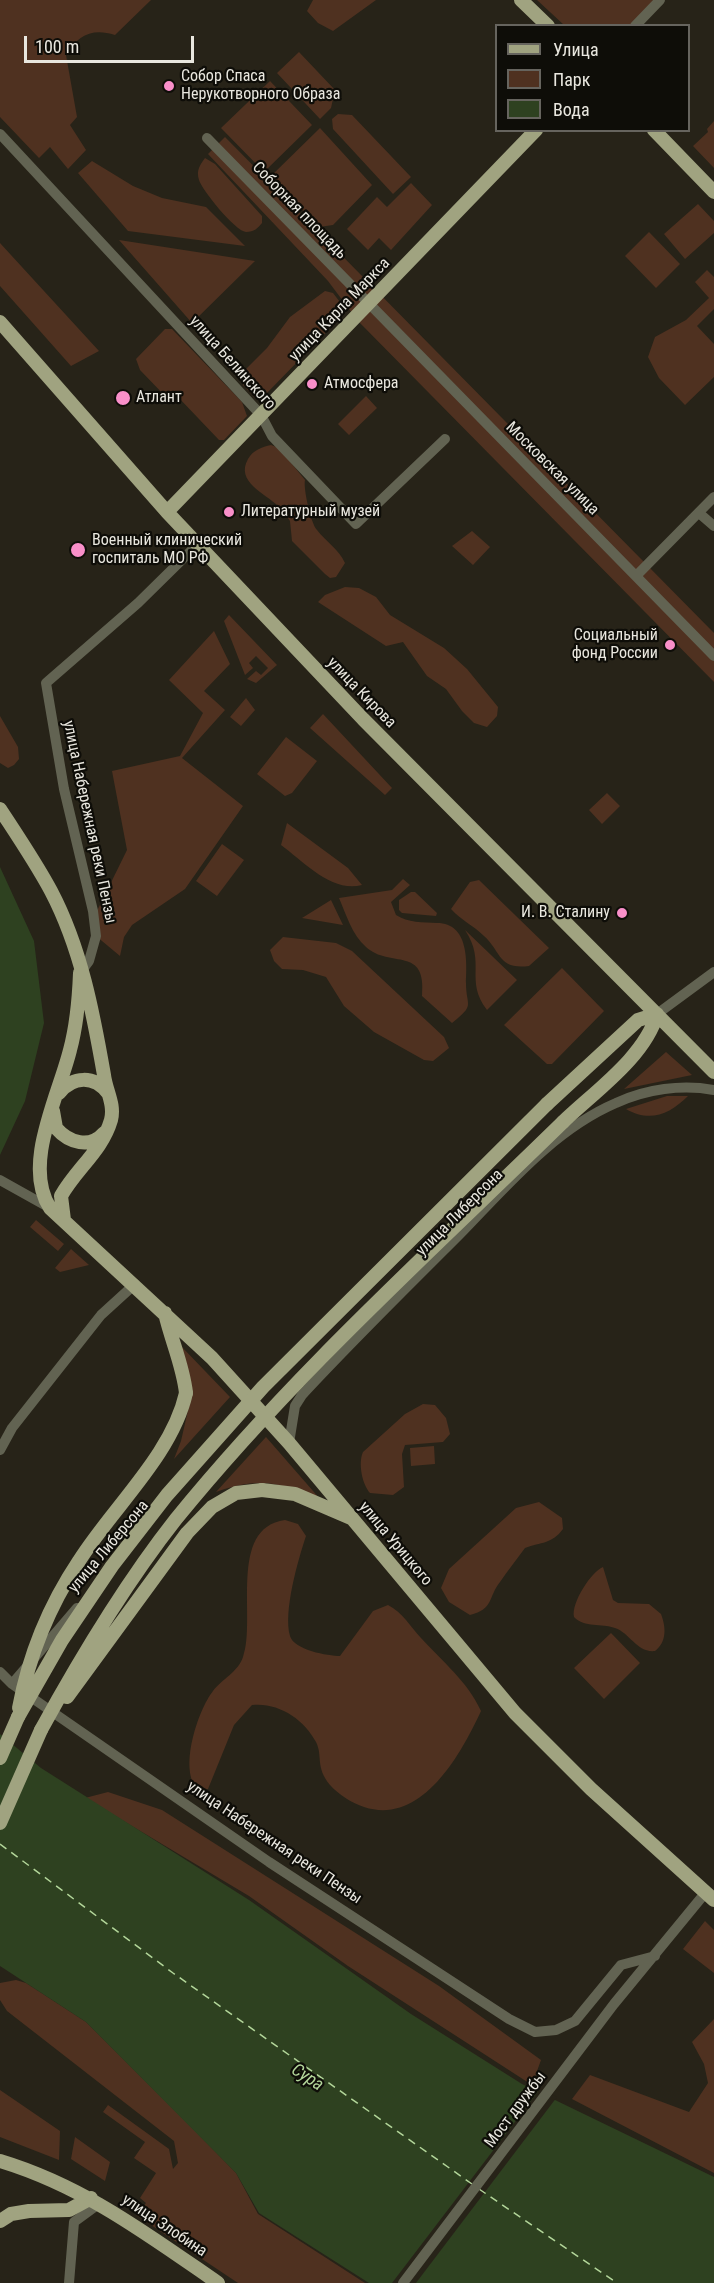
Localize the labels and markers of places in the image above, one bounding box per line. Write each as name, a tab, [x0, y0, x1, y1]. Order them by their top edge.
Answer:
place label: Собор Спаса Нерукотворного Образа	[181, 67, 340, 105]
marker: Собор Спаса Нерукотворного Образа	[162, 79, 176, 93]
place label: Атмосфера	[324, 374, 398, 394]
marker: Атмосфера	[305, 377, 319, 391]
place label: Атлант	[136, 388, 182, 408]
marker: Атлант	[114, 389, 132, 407]
place label: Литературный музей	[241, 502, 380, 522]
marker: Литературный музей	[222, 505, 236, 519]
place label: Военный клинический госпиталь МО РФ	[92, 531, 242, 569]
marker: Военный клинический госпиталь МО РФ	[69, 541, 87, 559]
place label: Социальный фонд России	[572, 626, 658, 664]
marker: Социальный фонд России	[663, 638, 677, 652]
place label: И. В. Сталину	[521, 903, 610, 923]
marker: И. В. Сталину	[615, 906, 629, 920]

